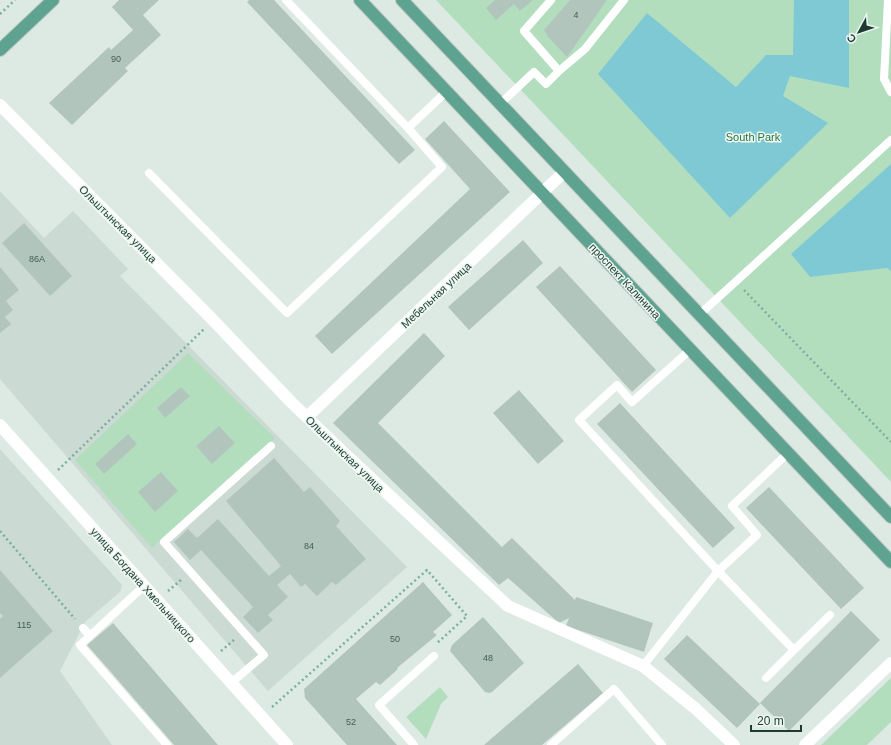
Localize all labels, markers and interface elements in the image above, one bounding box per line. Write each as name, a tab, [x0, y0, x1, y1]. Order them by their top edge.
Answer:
house number: 4	[573, 10, 579, 20]
north arrow	[839, 12, 879, 52]
text: С	[844, 31, 858, 45]
house number: 90	[111, 54, 121, 64]
park label: South Park	[726, 131, 781, 143]
street label: Ольштынская улица	[77, 183, 160, 266]
street label: проспект Калинина	[587, 241, 664, 322]
house number: 86А	[29, 254, 45, 264]
street label: Мебельная улица	[399, 259, 474, 330]
street label: Ольштынская улица	[303, 413, 387, 495]
street label: улица Богдана Хмельницкого	[88, 525, 198, 645]
house number: 84	[304, 541, 314, 551]
house number: 115	[17, 620, 31, 630]
house number: 50	[390, 634, 400, 644]
house number: 48	[483, 653, 493, 663]
scale bar	[751, 707, 801, 733]
text: 20 m	[757, 714, 784, 728]
house number: 52	[346, 717, 356, 727]

